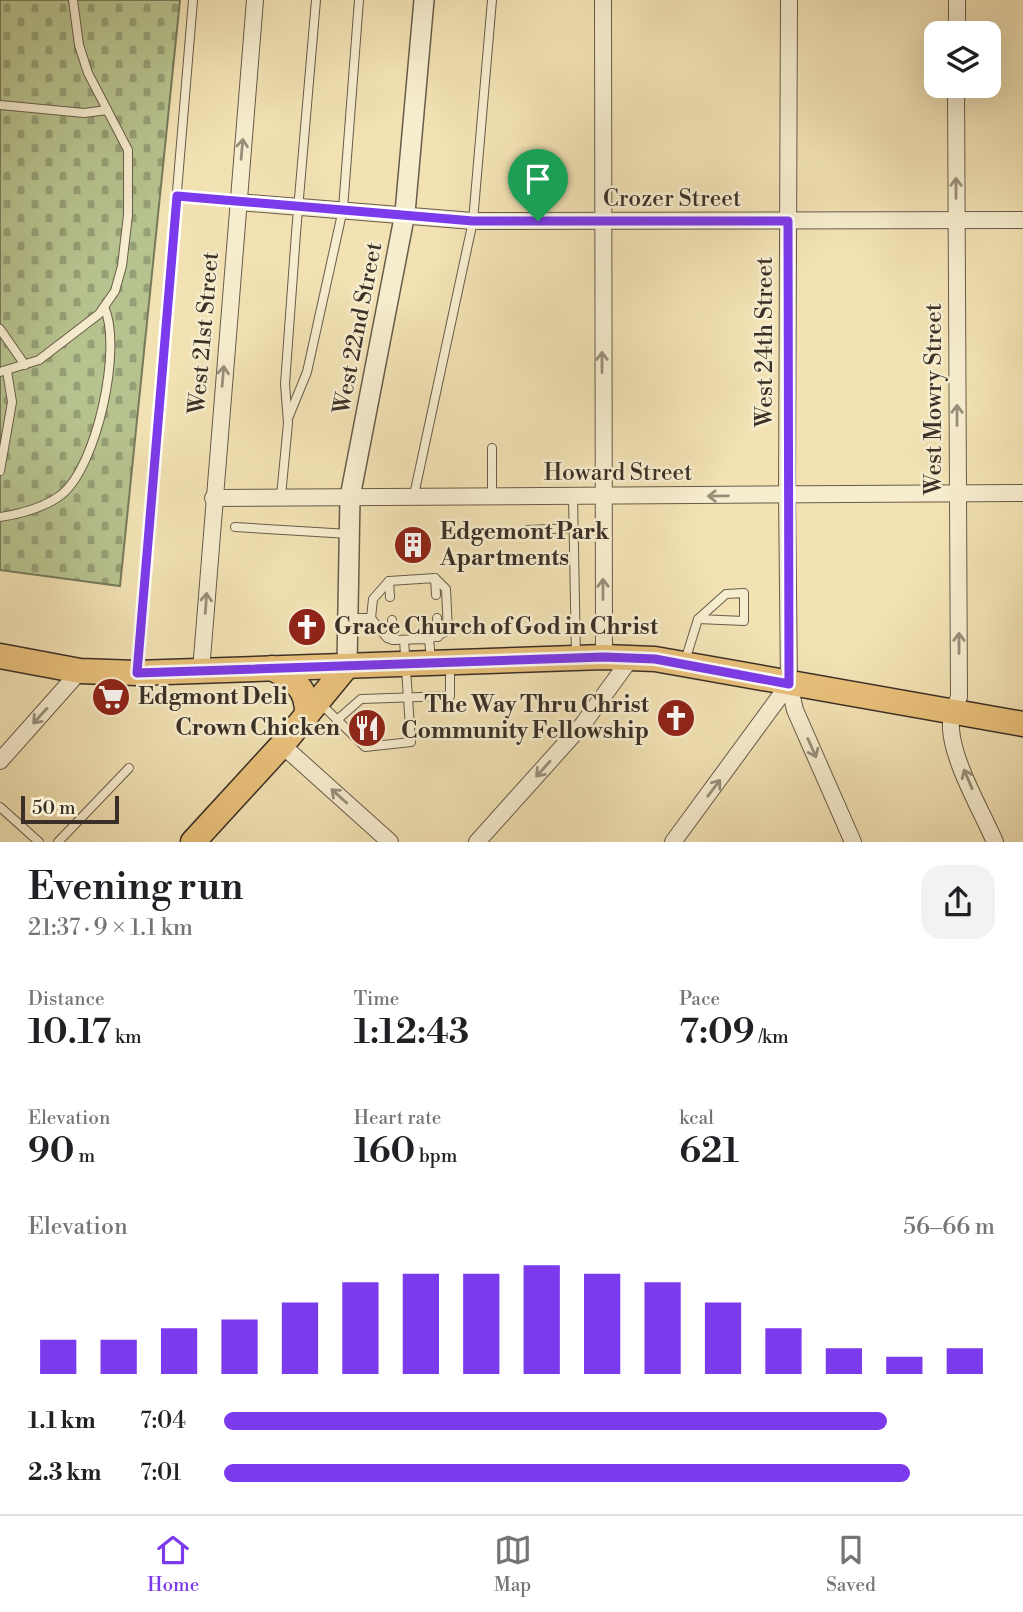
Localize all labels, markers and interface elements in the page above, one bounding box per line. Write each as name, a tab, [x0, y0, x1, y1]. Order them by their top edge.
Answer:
map controls	[924, 21, 1001, 98]
button: layers	[924, 21, 1001, 98]
one-way arrow	[236, 138, 249, 161]
pin	[508, 149, 568, 221]
icon: arrive	[519, 160, 557, 198]
one-way arrow	[949, 177, 963, 200]
street label: Crozer Street	[603, 185, 741, 213]
street label: West 22nd Street	[327, 240, 388, 417]
street label: West 21st Street	[183, 251, 225, 416]
street label: West 24th Street	[751, 257, 779, 428]
street label: West Mowry Street	[920, 303, 948, 496]
one-way arrow	[595, 350, 609, 373]
one-way arrow	[217, 365, 230, 387]
one-way arrow	[950, 404, 964, 427]
street label: Howard Street	[544, 459, 692, 487]
one-way arrow	[707, 489, 730, 502]
place label: Edgemont Park Apartments	[439, 518, 610, 572]
building icon: Edgemont Park Apartments	[392, 524, 434, 566]
one-way arrow	[596, 578, 610, 601]
one-way arrow	[200, 592, 213, 614]
church icon: Grace Church of God in Christ	[286, 606, 328, 648]
place label: Grace Church of God in Christ	[334, 613, 659, 641]
one-way arrow	[952, 632, 966, 655]
supermarket icon: Edgmont Deli	[90, 676, 132, 718]
place label: Edgmont Deli	[138, 683, 288, 711]
place label: The Way Thru Christ Community Fellowship	[401, 691, 650, 745]
church icon: The Way Thru Christ Community Fellowship	[655, 697, 697, 739]
one-way arrow	[33, 707, 49, 725]
restaurant icon: Crown Chicken	[346, 707, 388, 749]
place label: Crown Chicken	[175, 714, 340, 742]
one-way arrow	[806, 737, 819, 758]
one-way arrow	[535, 759, 551, 777]
one-way arrow	[961, 769, 974, 791]
one-way arrow	[706, 778, 721, 797]
one-way arrow	[330, 788, 348, 804]
scale bar	[21, 793, 119, 825]
text: 50 m	[32, 796, 76, 820]
text: Evening run	[28, 864, 243, 911]
button: share	[921, 865, 995, 939]
text: 21:37 · 9 × 1.1 km	[28, 914, 193, 942]
text: Distance	[28, 987, 105, 1011]
text: Time	[354, 987, 399, 1011]
text: Pace	[679, 987, 720, 1011]
text: 10.17	[28, 1011, 111, 1054]
text: 1:12:43	[354, 1011, 469, 1054]
text: 7:09	[679, 1011, 755, 1054]
text: km	[111, 1025, 142, 1049]
text: /km	[755, 1025, 789, 1049]
text: Elevation	[28, 1106, 110, 1130]
text: Heart rate	[354, 1106, 441, 1130]
text: kcal	[679, 1106, 714, 1130]
text: 90	[28, 1130, 74, 1173]
text: 160	[354, 1130, 415, 1173]
text: 621	[679, 1130, 739, 1173]
text: m	[74, 1144, 95, 1168]
text: bpm	[415, 1144, 458, 1168]
text: Elevation	[28, 1213, 128, 1241]
text: 56–66 m	[903, 1213, 995, 1241]
text: 1.1 km	[28, 1407, 96, 1435]
text: 7:04	[140, 1407, 186, 1435]
text: 2.3 km	[28, 1459, 101, 1487]
text: 7:01	[140, 1459, 182, 1487]
tab: Home	[147, 1531, 199, 1597]
tab: Map	[494, 1531, 532, 1597]
tab: Saved	[826, 1531, 876, 1597]

